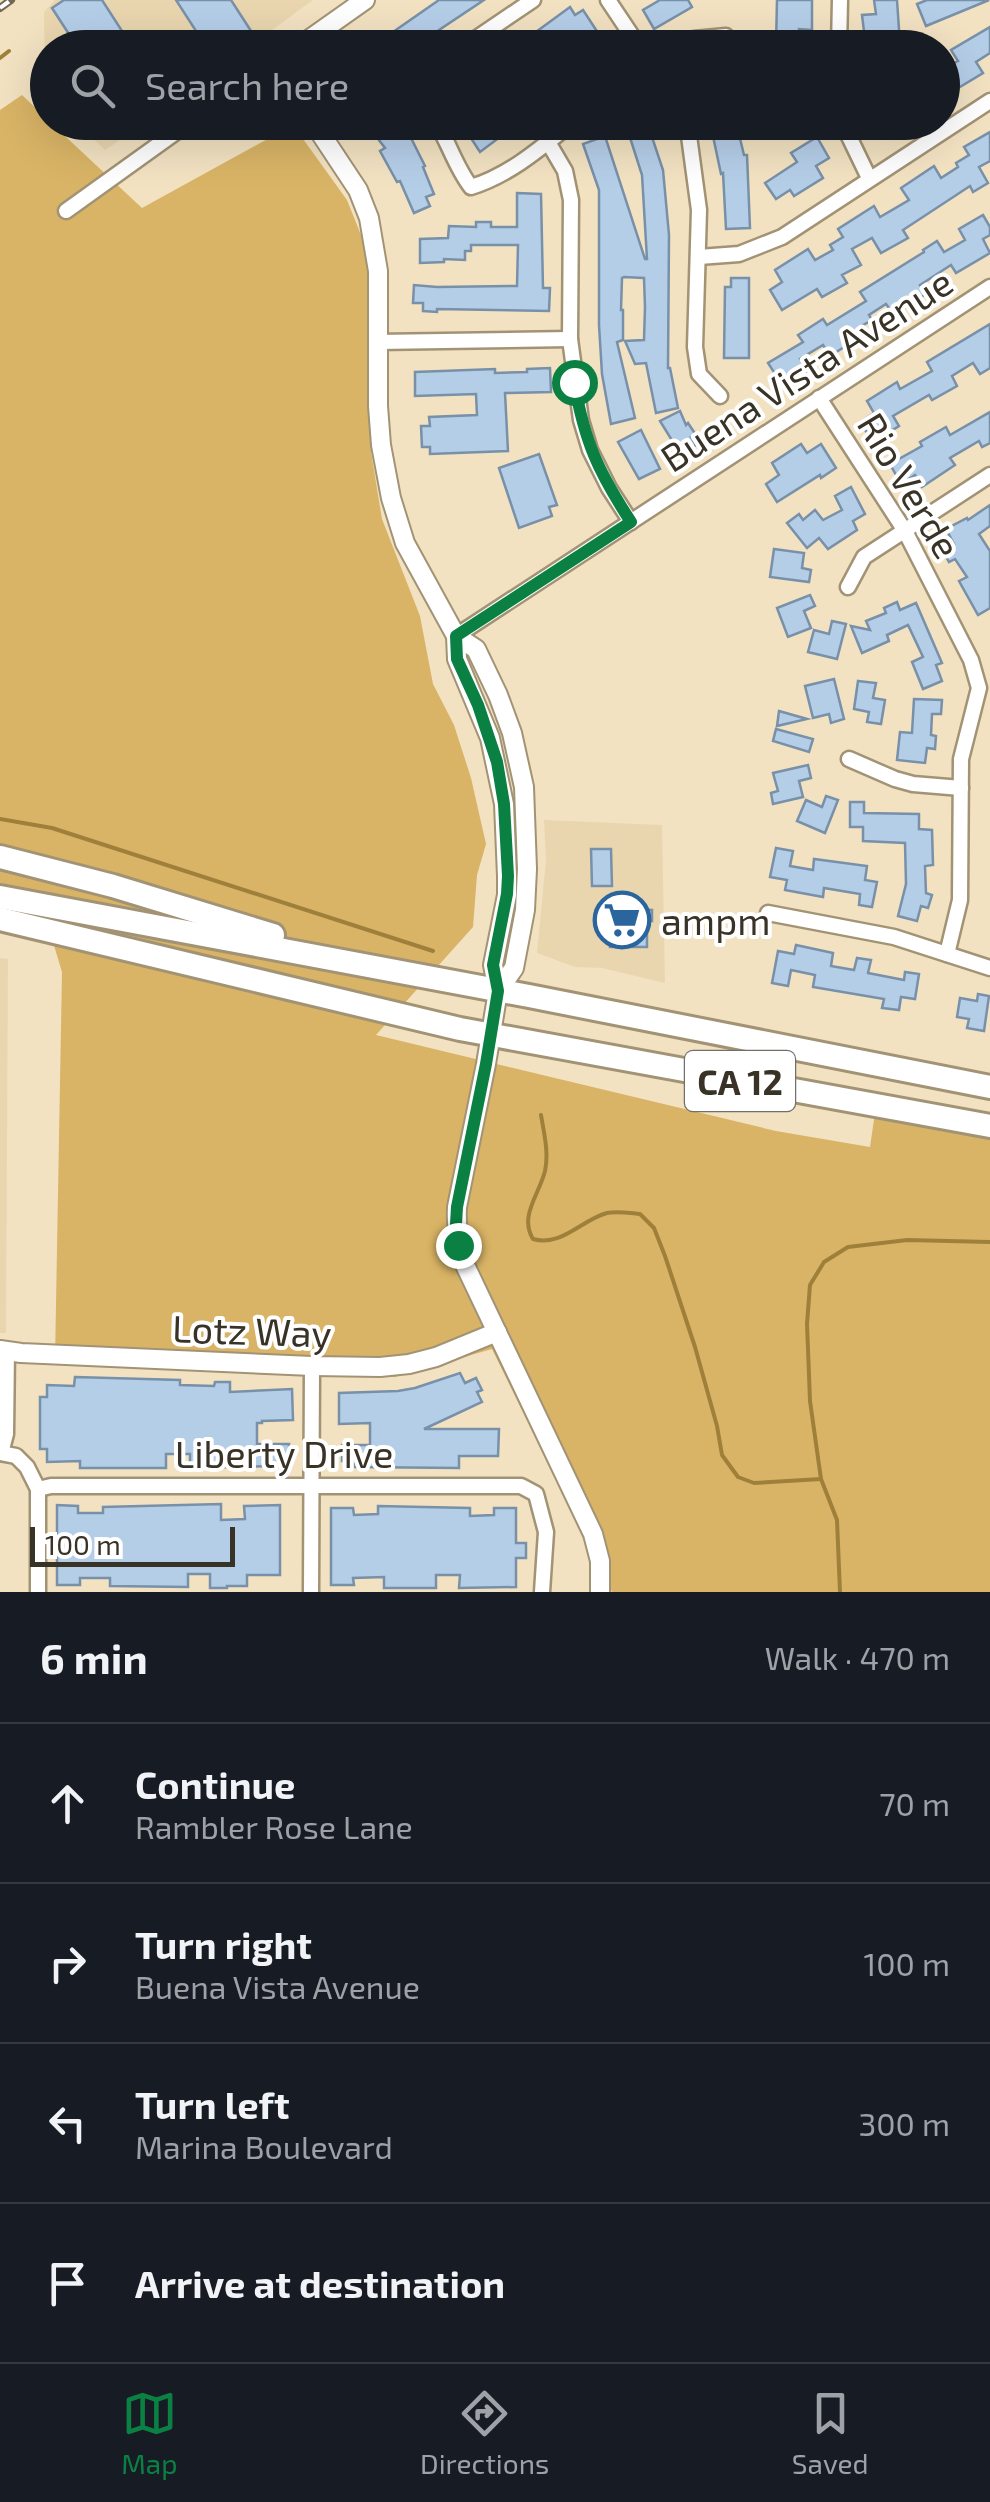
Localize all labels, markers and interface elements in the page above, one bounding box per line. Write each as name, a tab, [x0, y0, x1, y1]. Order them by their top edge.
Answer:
search box	[30, 30, 960, 140]
icon: search	[65, 58, 120, 113]
text: Search here	[145, 62, 349, 108]
street label: Buena Vista Avenue	[652, 258, 960, 480]
route start	[552, 360, 598, 406]
street label: Rio Verde	[849, 404, 971, 566]
supermarket icon: ampm	[592, 890, 652, 950]
place label: ampm	[661, 897, 770, 943]
road number: CA 12	[685, 1051, 795, 1111]
route end	[436, 1223, 482, 1269]
street label: Lotz Way	[172, 1304, 332, 1356]
street label: Liberty Drive	[175, 1430, 393, 1476]
scale bar	[30, 1522, 235, 1566]
text: 100 m	[45, 1527, 121, 1561]
text: 6 min	[40, 1632, 148, 1682]
text: Walk · 470 m	[765, 1638, 950, 1676]
text: Continue	[135, 1761, 295, 1807]
icon: ahead	[40, 1776, 95, 1831]
text: 70 m	[879, 1784, 950, 1822]
text: Rambler Rose Lane	[135, 1807, 413, 1845]
text: Turn right	[135, 1921, 312, 1967]
icon: right	[40, 1936, 95, 1991]
text: 100 m	[864, 1944, 950, 1982]
text: Buena Vista Avenue	[135, 1967, 420, 2005]
text: Turn left	[135, 2081, 290, 2127]
icon: left	[40, 2096, 95, 2151]
text: 300 m	[858, 2104, 950, 2142]
text: Marina Boulevard	[135, 2127, 393, 2165]
icon: arrive	[40, 2256, 95, 2311]
text: Arrive at destination	[135, 2260, 505, 2306]
tab: Map	[121, 2386, 177, 2480]
tab: Directions	[420, 2386, 549, 2480]
tab: Saved	[792, 2386, 869, 2480]

